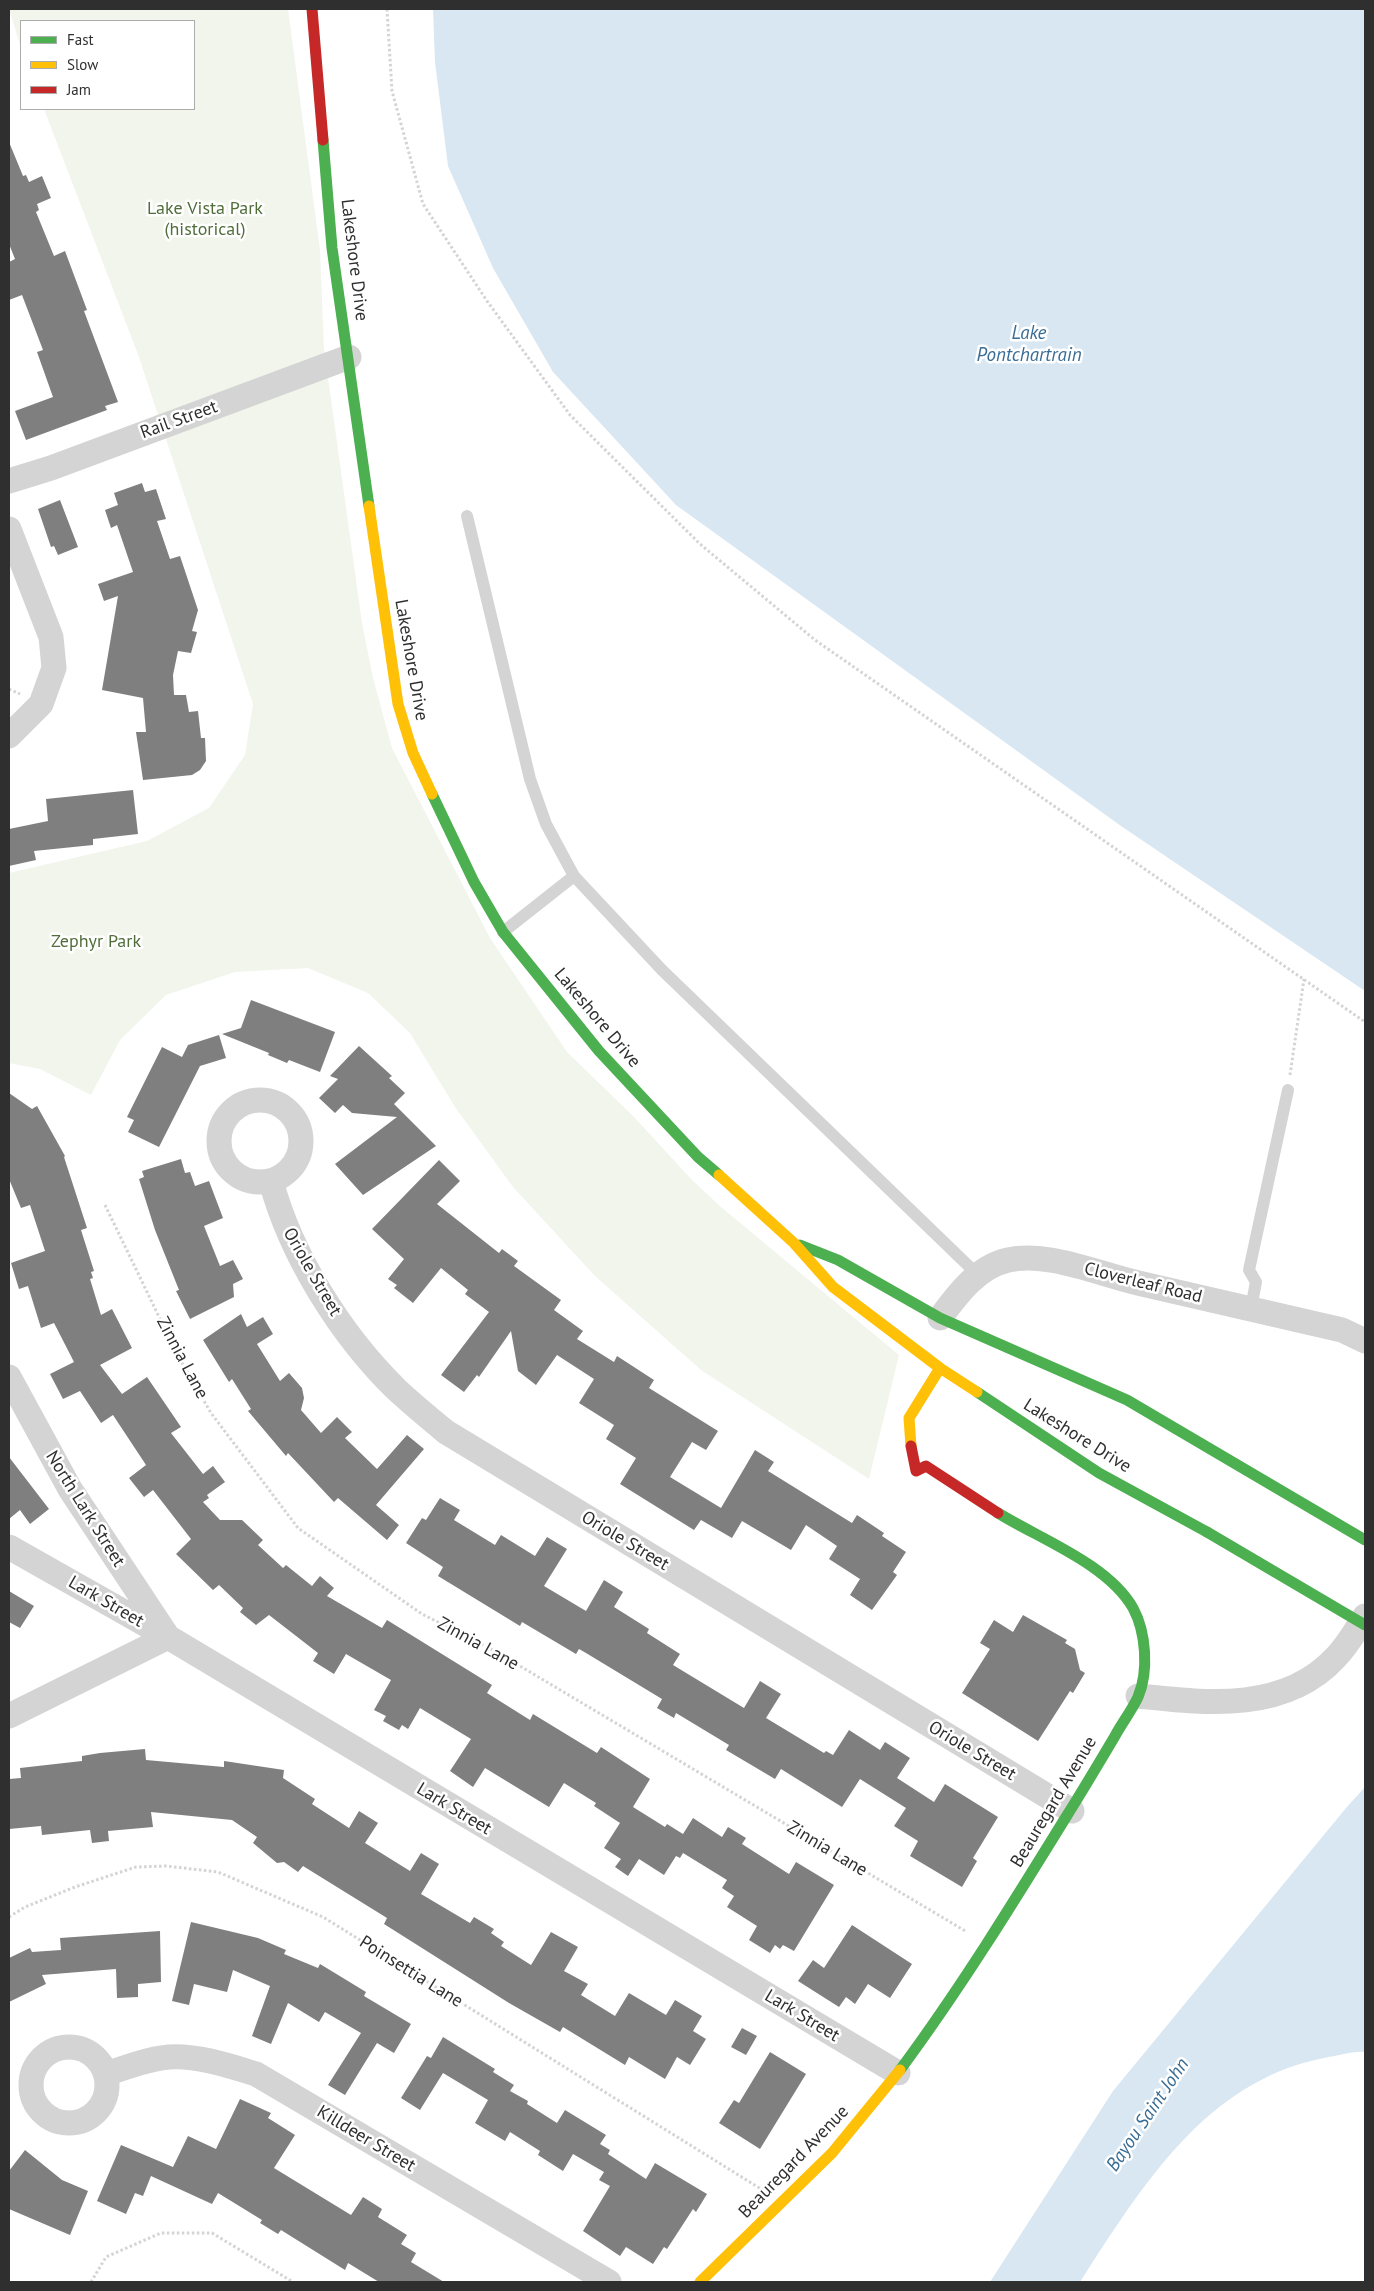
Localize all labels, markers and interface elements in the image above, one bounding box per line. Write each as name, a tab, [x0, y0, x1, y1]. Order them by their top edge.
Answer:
legend	[20, 20, 195, 110]
text: Fast	[67, 30, 94, 49]
text: Slow	[67, 55, 98, 74]
text: Jam	[67, 80, 91, 99]
park label: Lake Vista Park (historical)	[147, 198, 263, 240]
street label: Lakeshore Drive	[336, 198, 372, 322]
water label: Lake Pontchartrain	[976, 323, 1082, 367]
street label: Rail Street	[138, 396, 220, 444]
street label: Lakeshore Drive	[390, 598, 432, 722]
park label: Zephyr Park	[51, 931, 141, 953]
street label: Lakeshore Drive	[549, 964, 645, 1072]
street label: Oriole Street	[278, 1224, 346, 1320]
street label: Cloverleaf Road	[1082, 1258, 1204, 1308]
street label: Zinnia Lane	[151, 1313, 213, 1403]
street label: Lakeshore Drive	[1019, 1394, 1135, 1478]
street label: North Lark Street	[41, 1447, 129, 1571]
street label: Oriole Street	[577, 1506, 673, 1576]
street label: Lark Street	[64, 1572, 148, 1632]
street label: Zinnia Lane	[434, 1613, 522, 1675]
street label: Oriole Street	[924, 1716, 1020, 1786]
street label: Beauregard Avenue	[1006, 1733, 1102, 1871]
street label: Lark Street	[413, 1778, 495, 1840]
street label: Zinnia Lane	[783, 1817, 871, 1881]
street label: Poinsettia Lane	[355, 1932, 467, 2012]
street label: Lark Street	[761, 1985, 843, 2047]
water label: Bayou Saint John	[1102, 2054, 1194, 2176]
street label: Killdeer Street	[313, 2101, 419, 2177]
street label: Beauregard Avenue	[735, 2101, 853, 2223]

